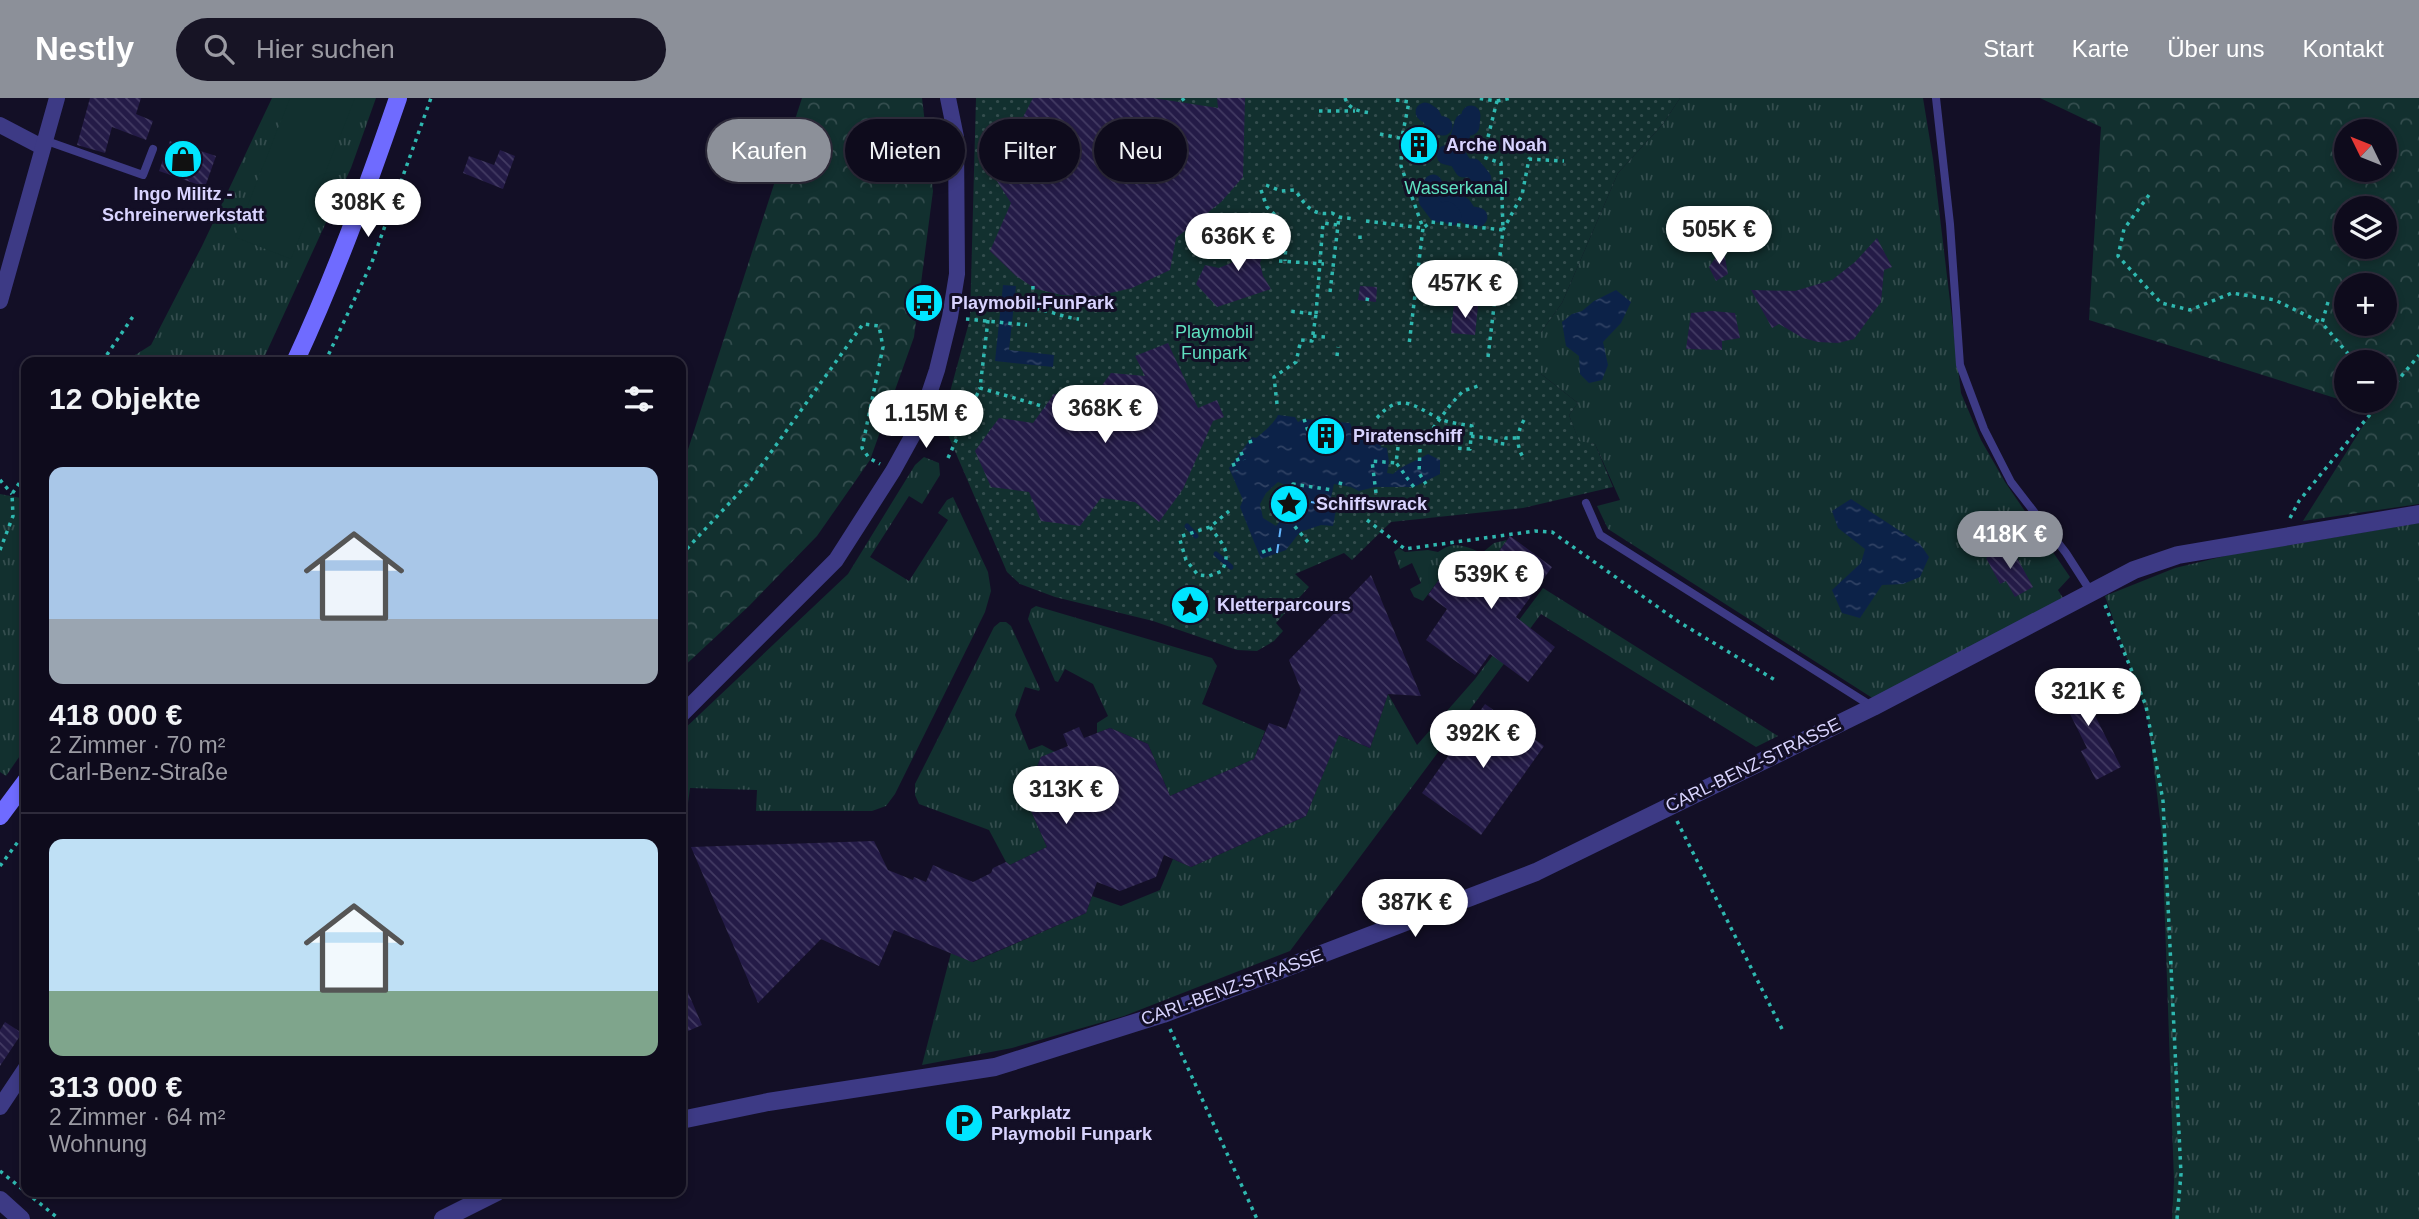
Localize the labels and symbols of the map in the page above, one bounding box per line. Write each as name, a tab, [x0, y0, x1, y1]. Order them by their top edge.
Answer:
north arrow	[2334, 119, 2398, 182]
building icon: Arche Noah	[1398, 124, 1440, 166]
place label: Arche Noah	[1446, 135, 1547, 155]
shop icon: Ingo Militz - Schreinerwerkstatt	[162, 138, 204, 180]
park label: Wasserkanal	[1404, 178, 1508, 198]
pin: 308K €	[311, 180, 425, 239]
place label: Ingo Militz - Schreinerwerkstatt	[102, 184, 264, 225]
pin: 505K €	[1662, 206, 1776, 266]
pin: 636K €	[1181, 214, 1295, 273]
pin: 457K €	[1408, 260, 1522, 320]
bus stop icon: Playmobil-FunPark	[903, 282, 945, 324]
place label: Playmobil-FunPark	[951, 293, 1115, 313]
park label: Playmobil Funpark	[1175, 322, 1253, 363]
pin: 368K €	[1048, 386, 1162, 445]
pin: 1.15M €	[861, 390, 991, 450]
building icon: Piratenschiff	[1305, 415, 1347, 457]
place label: Piratenschiff	[1353, 426, 1463, 446]
place icon: Schiffswrack	[1268, 483, 1310, 525]
place label: Schiffswrack	[1316, 494, 1428, 514]
pin: 418K €	[1953, 512, 2067, 571]
pin: 539K €	[1434, 552, 1548, 611]
place icon: Kletterparcours	[1169, 584, 1211, 626]
place label: Kletterparcours	[1217, 595, 1351, 615]
pin: 321K €	[2031, 668, 2145, 728]
pin: 392K €	[1426, 710, 1540, 770]
street label: CARL-BENZ-STRASSE	[1662, 714, 1844, 816]
pin: 313K €	[1009, 766, 1123, 826]
pin: 387K €	[1358, 880, 1472, 939]
street label: CARL-BENZ-STRASSE	[1138, 945, 1326, 1029]
parking icon: Parkplatz Playmobil Funpark	[943, 1102, 985, 1144]
place label: Parkplatz Playmobil Funpark	[991, 1103, 1153, 1144]

